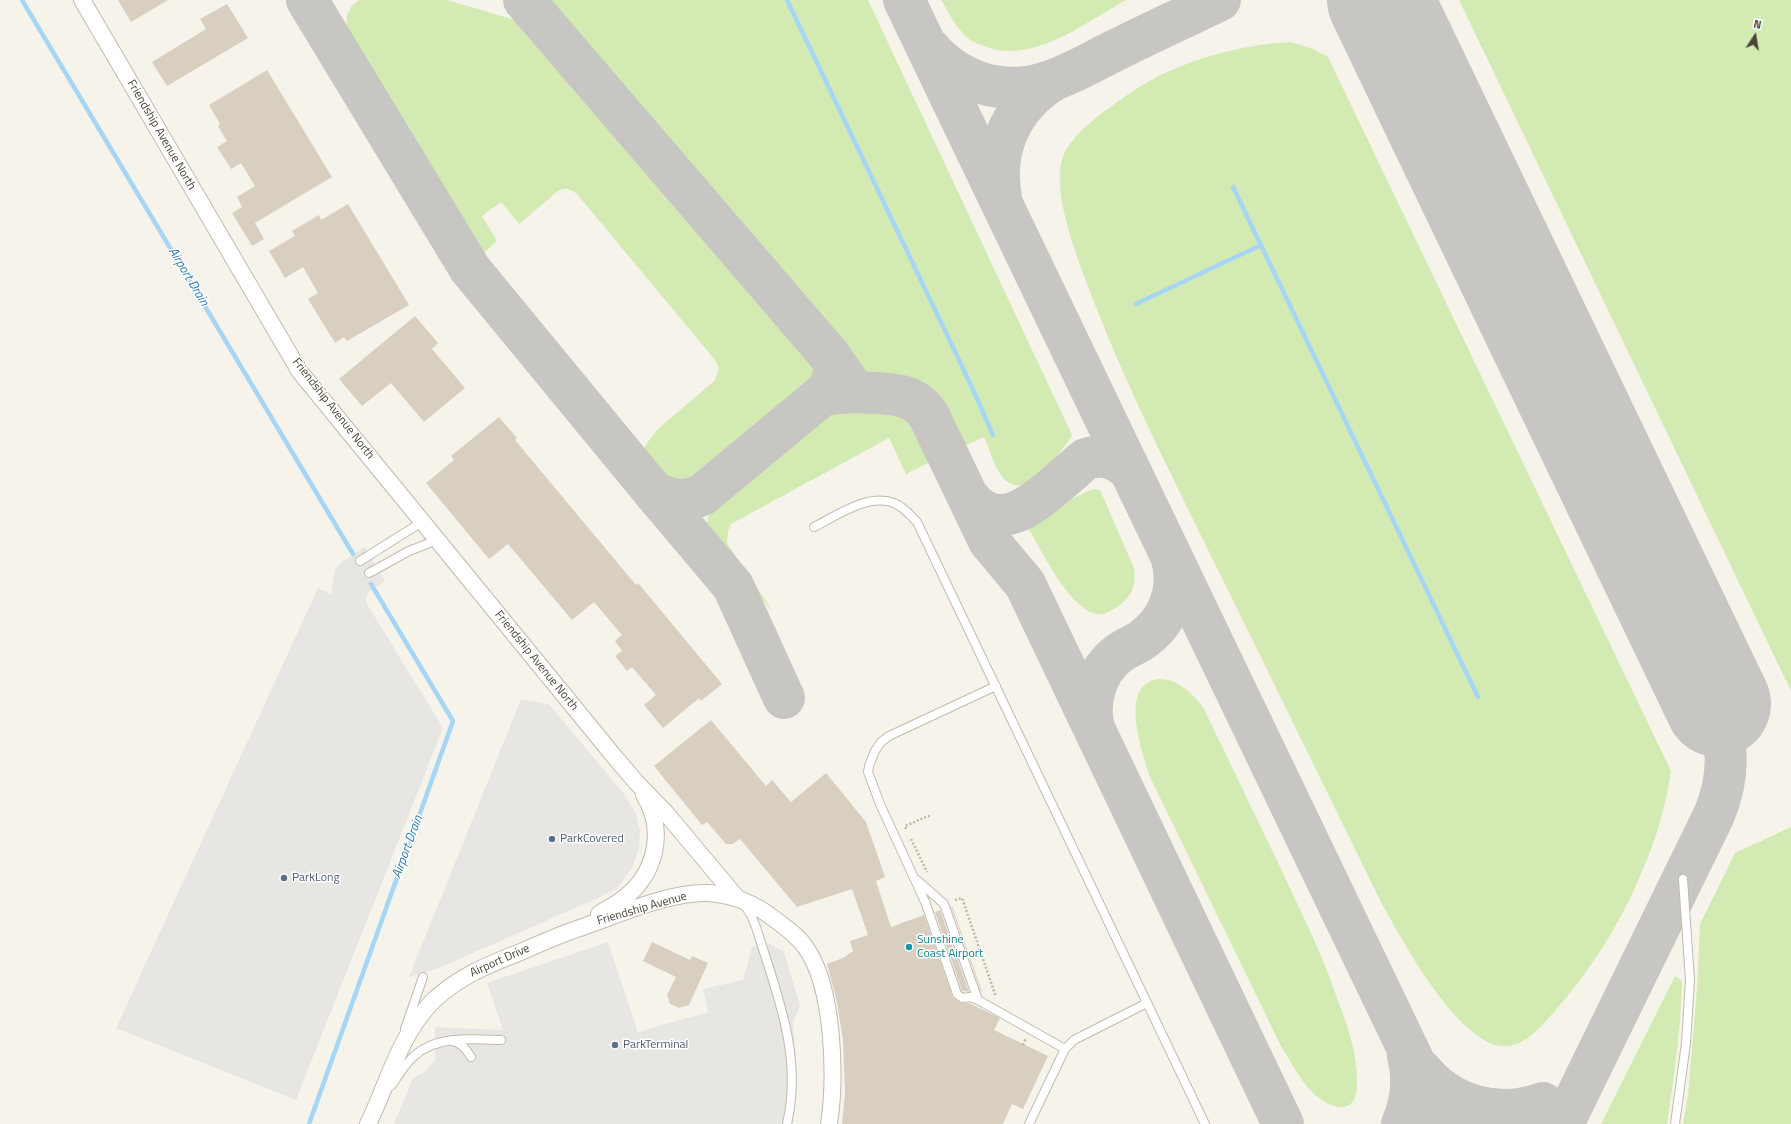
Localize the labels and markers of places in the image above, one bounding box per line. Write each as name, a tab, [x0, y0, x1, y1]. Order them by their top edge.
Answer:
place label: ParkCovered	[560, 832, 624, 846]
marker: ParkCovered	[547, 834, 557, 844]
place label: ParkLong	[292, 871, 340, 885]
marker: ParkLong	[279, 873, 289, 883]
place label: Sunshine Coast Airport	[917, 933, 983, 961]
marker: Sunshine Coast Airport	[904, 942, 914, 952]
place label: ParkTerminal	[623, 1038, 688, 1052]
marker: ParkTerminal	[610, 1040, 620, 1050]

